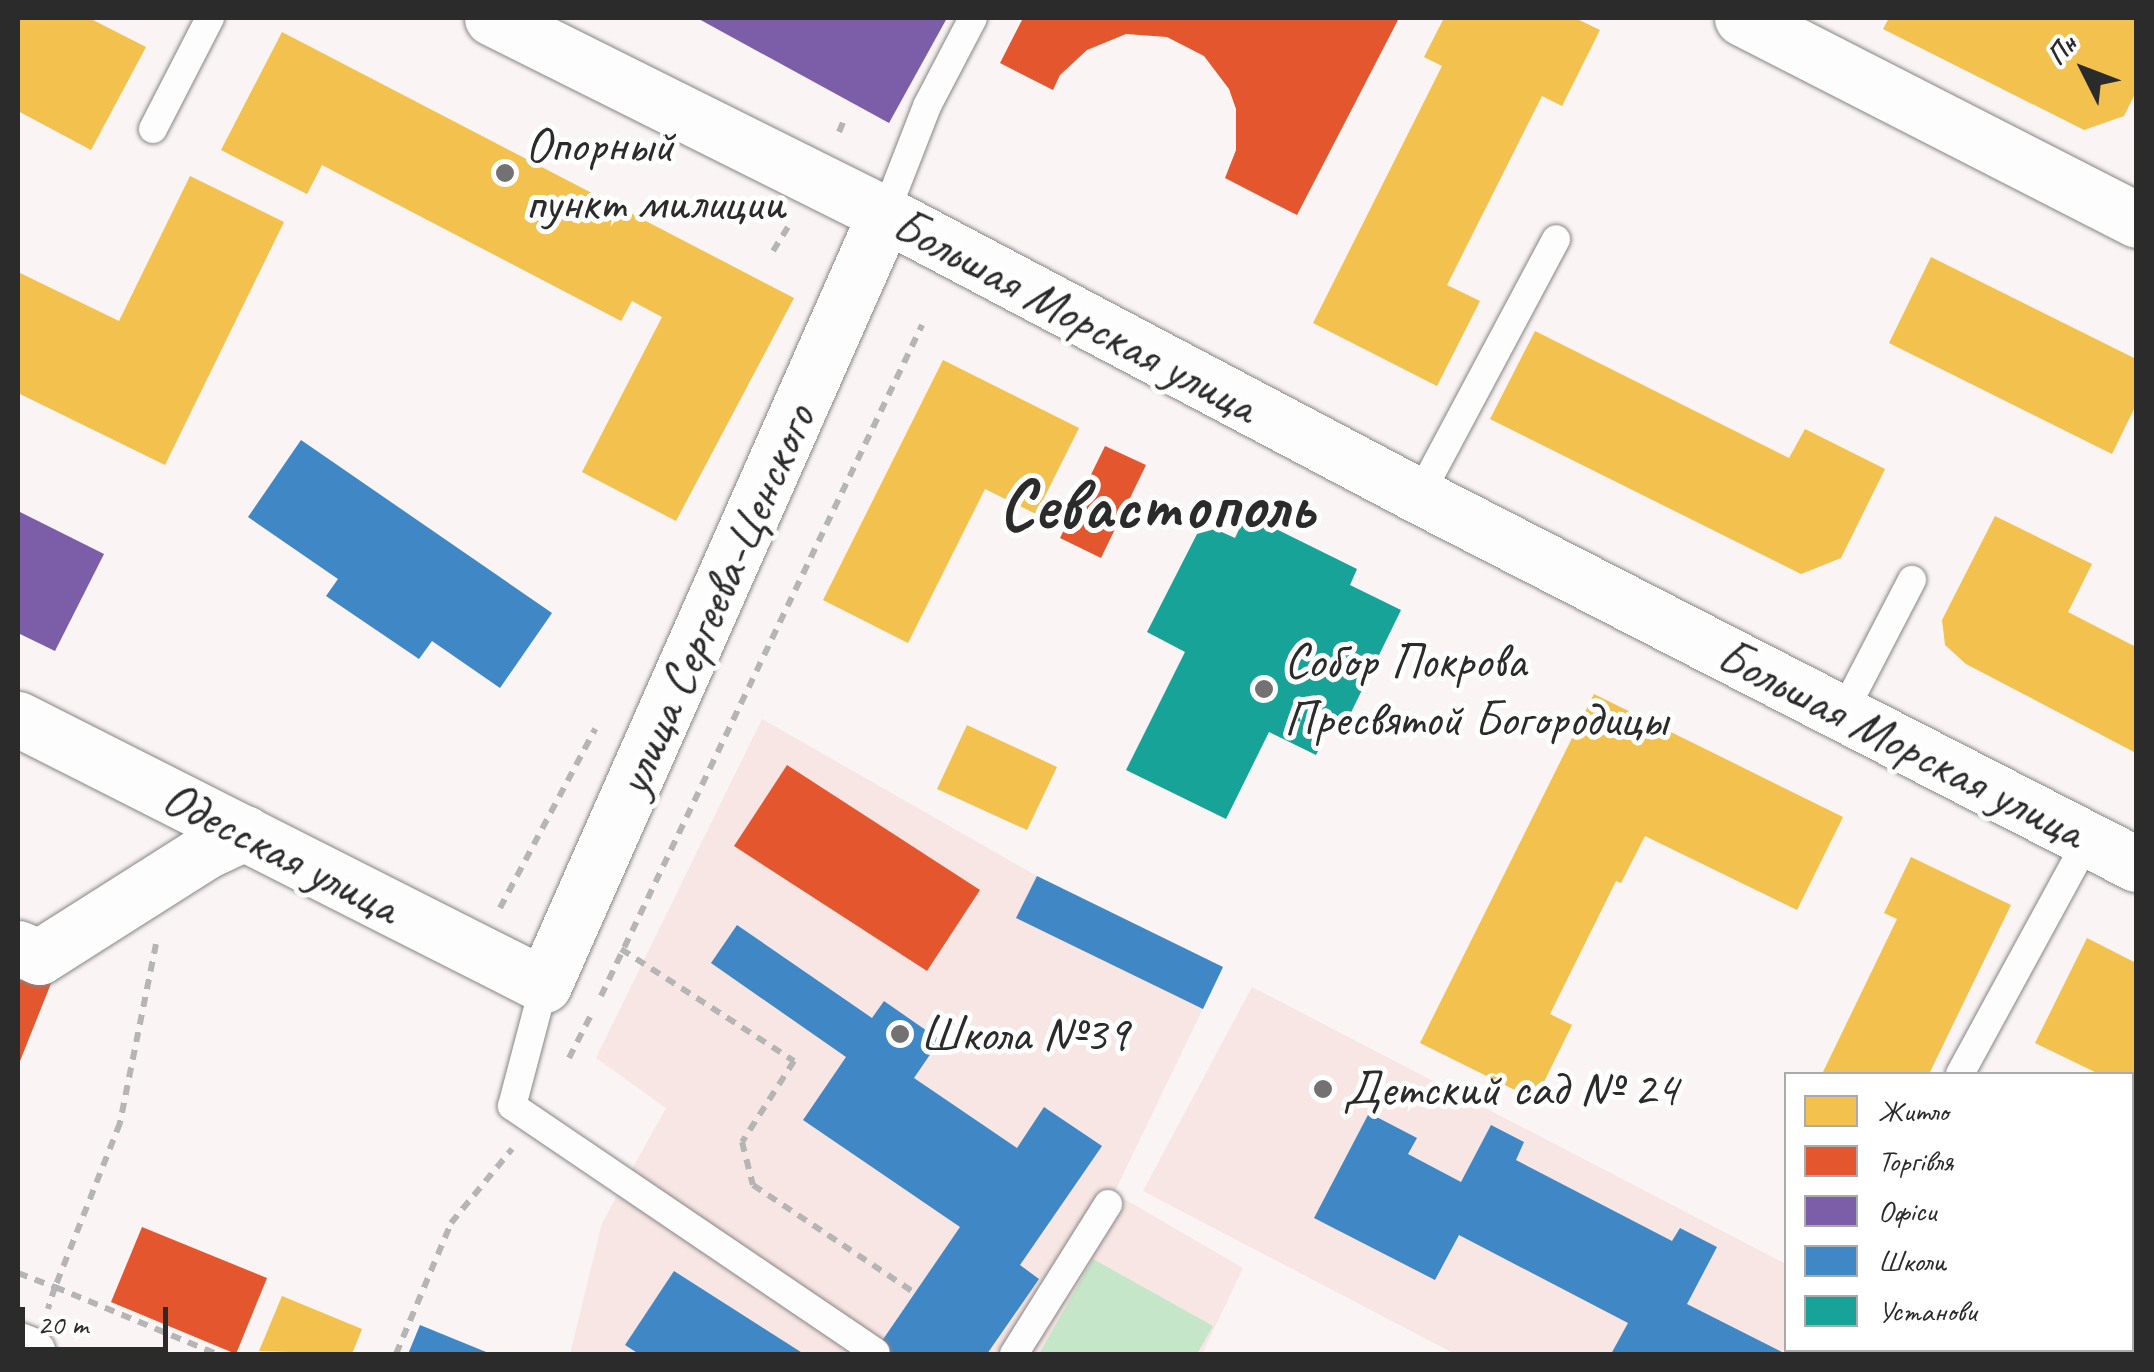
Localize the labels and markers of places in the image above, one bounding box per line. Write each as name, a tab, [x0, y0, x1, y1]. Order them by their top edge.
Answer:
place label: Опорный пункт милиции	[525, 114, 774, 232]
marker: Опорный пункт милиции	[494, 162, 516, 184]
place label: Собор Покрова Пресвятой Богородицы	[1284, 630, 1667, 748]
marker: Собор Покрова Пресвятой Богородицы	[1253, 678, 1275, 700]
place label: Школа №39	[920, 1004, 1129, 1064]
marker: Школа №39	[889, 1023, 911, 1045]
place label: Детский сад № 24	[1343, 1059, 1678, 1119]
marker: Детский сад № 24	[1312, 1078, 1334, 1100]

